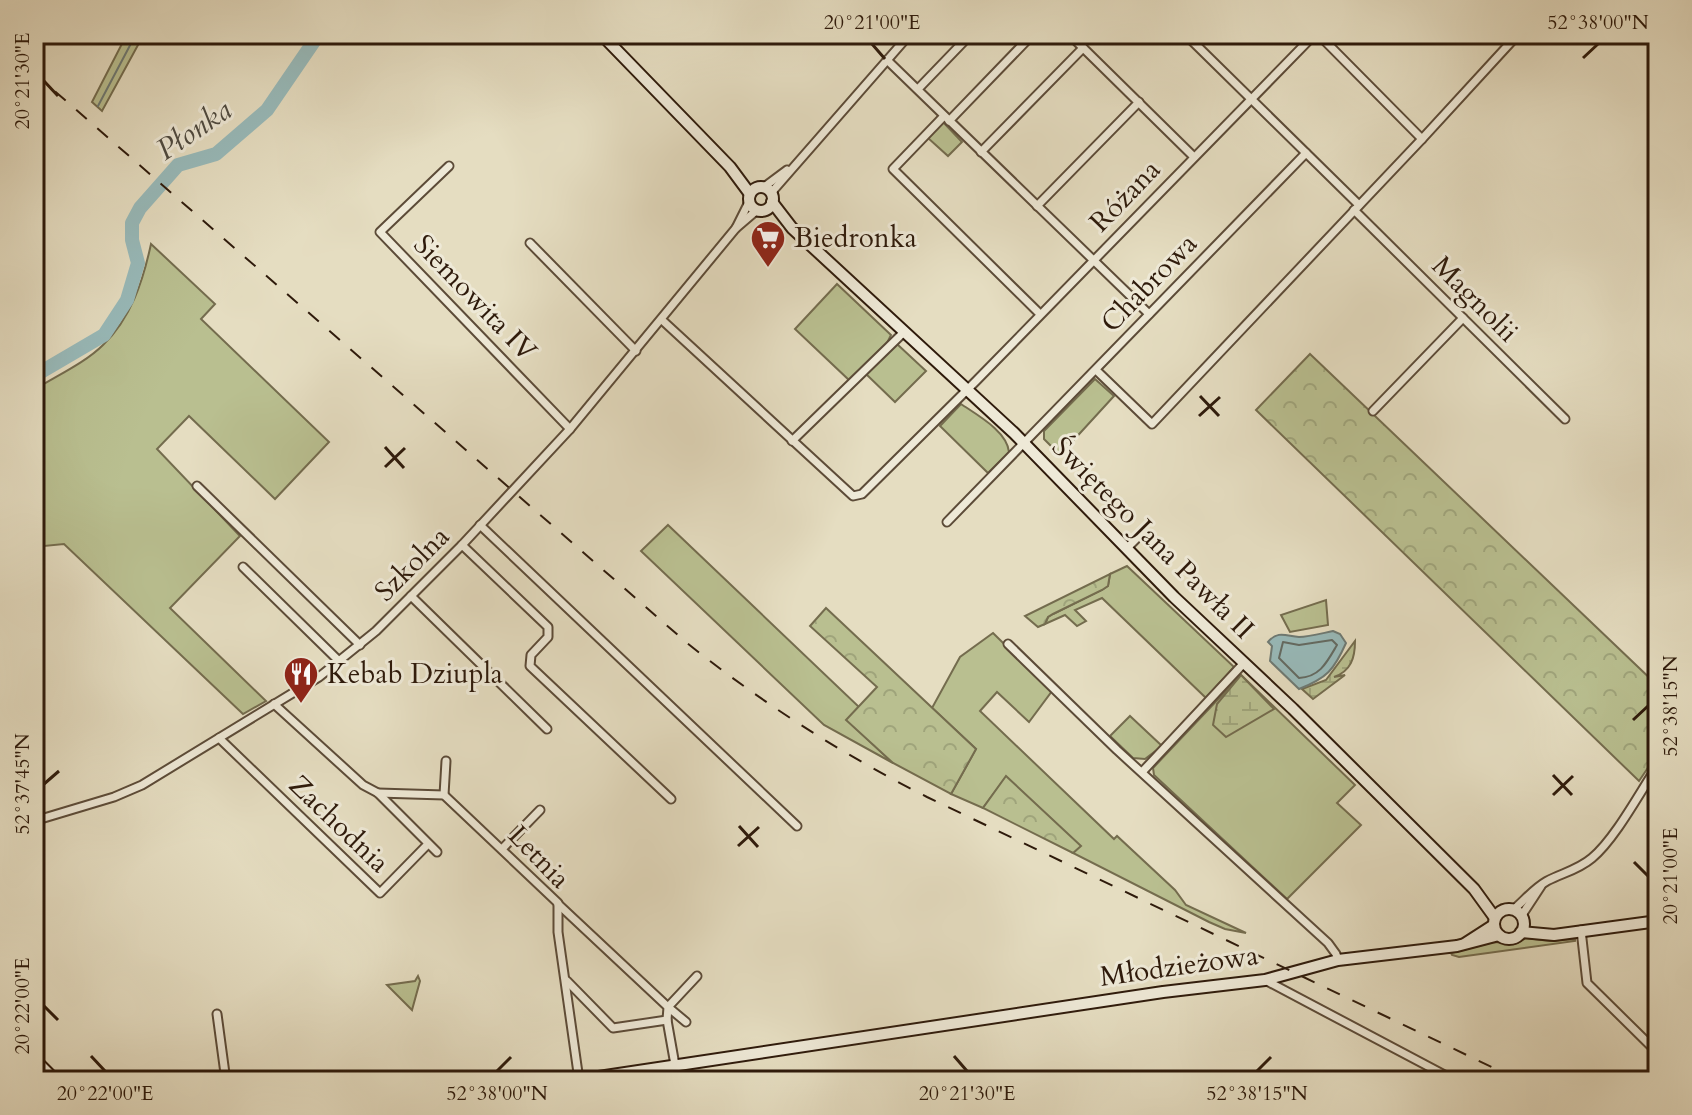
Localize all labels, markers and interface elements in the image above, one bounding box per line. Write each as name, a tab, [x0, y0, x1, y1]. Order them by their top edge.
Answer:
text: 20°21'00"E	[824, 9, 920, 36]
text: 52°38'00"N	[1547, 9, 1649, 36]
text: 20°21'30"E	[9, 33, 36, 129]
water label: Płonka	[148, 90, 240, 170]
street label: Różana	[1081, 151, 1169, 241]
supermarket icon: Biedronka	[749, 219, 787, 269]
place label: Biedronka	[794, 219, 917, 257]
street label: Chabrowa	[1092, 225, 1206, 341]
street label: Siemowita IV	[405, 226, 545, 370]
street label: Magnolii	[1423, 247, 1527, 351]
street label: Świętego Jana Pawła II	[1044, 429, 1262, 647]
street label: Szkolna	[366, 518, 458, 610]
restaurant icon: Kebab Dziupla	[282, 655, 320, 705]
place label: Kebab Dziupla	[327, 655, 503, 693]
text: 52°38'15"N	[1657, 655, 1684, 757]
text: 52°37'45"N	[9, 733, 36, 835]
street label: Zachodnia	[280, 767, 398, 881]
street label: Letnia	[499, 817, 579, 897]
text: 20°21'00"E	[1657, 828, 1684, 924]
street label: Młodzieżowa	[1097, 936, 1261, 996]
text: 20°22'00"E	[9, 958, 36, 1054]
text: 20°22'00"E	[57, 1080, 153, 1107]
text: 52°38'00"N	[446, 1080, 548, 1107]
text: 20°21'30"E	[919, 1080, 1015, 1107]
text: 52°38'15"N	[1206, 1080, 1308, 1107]

